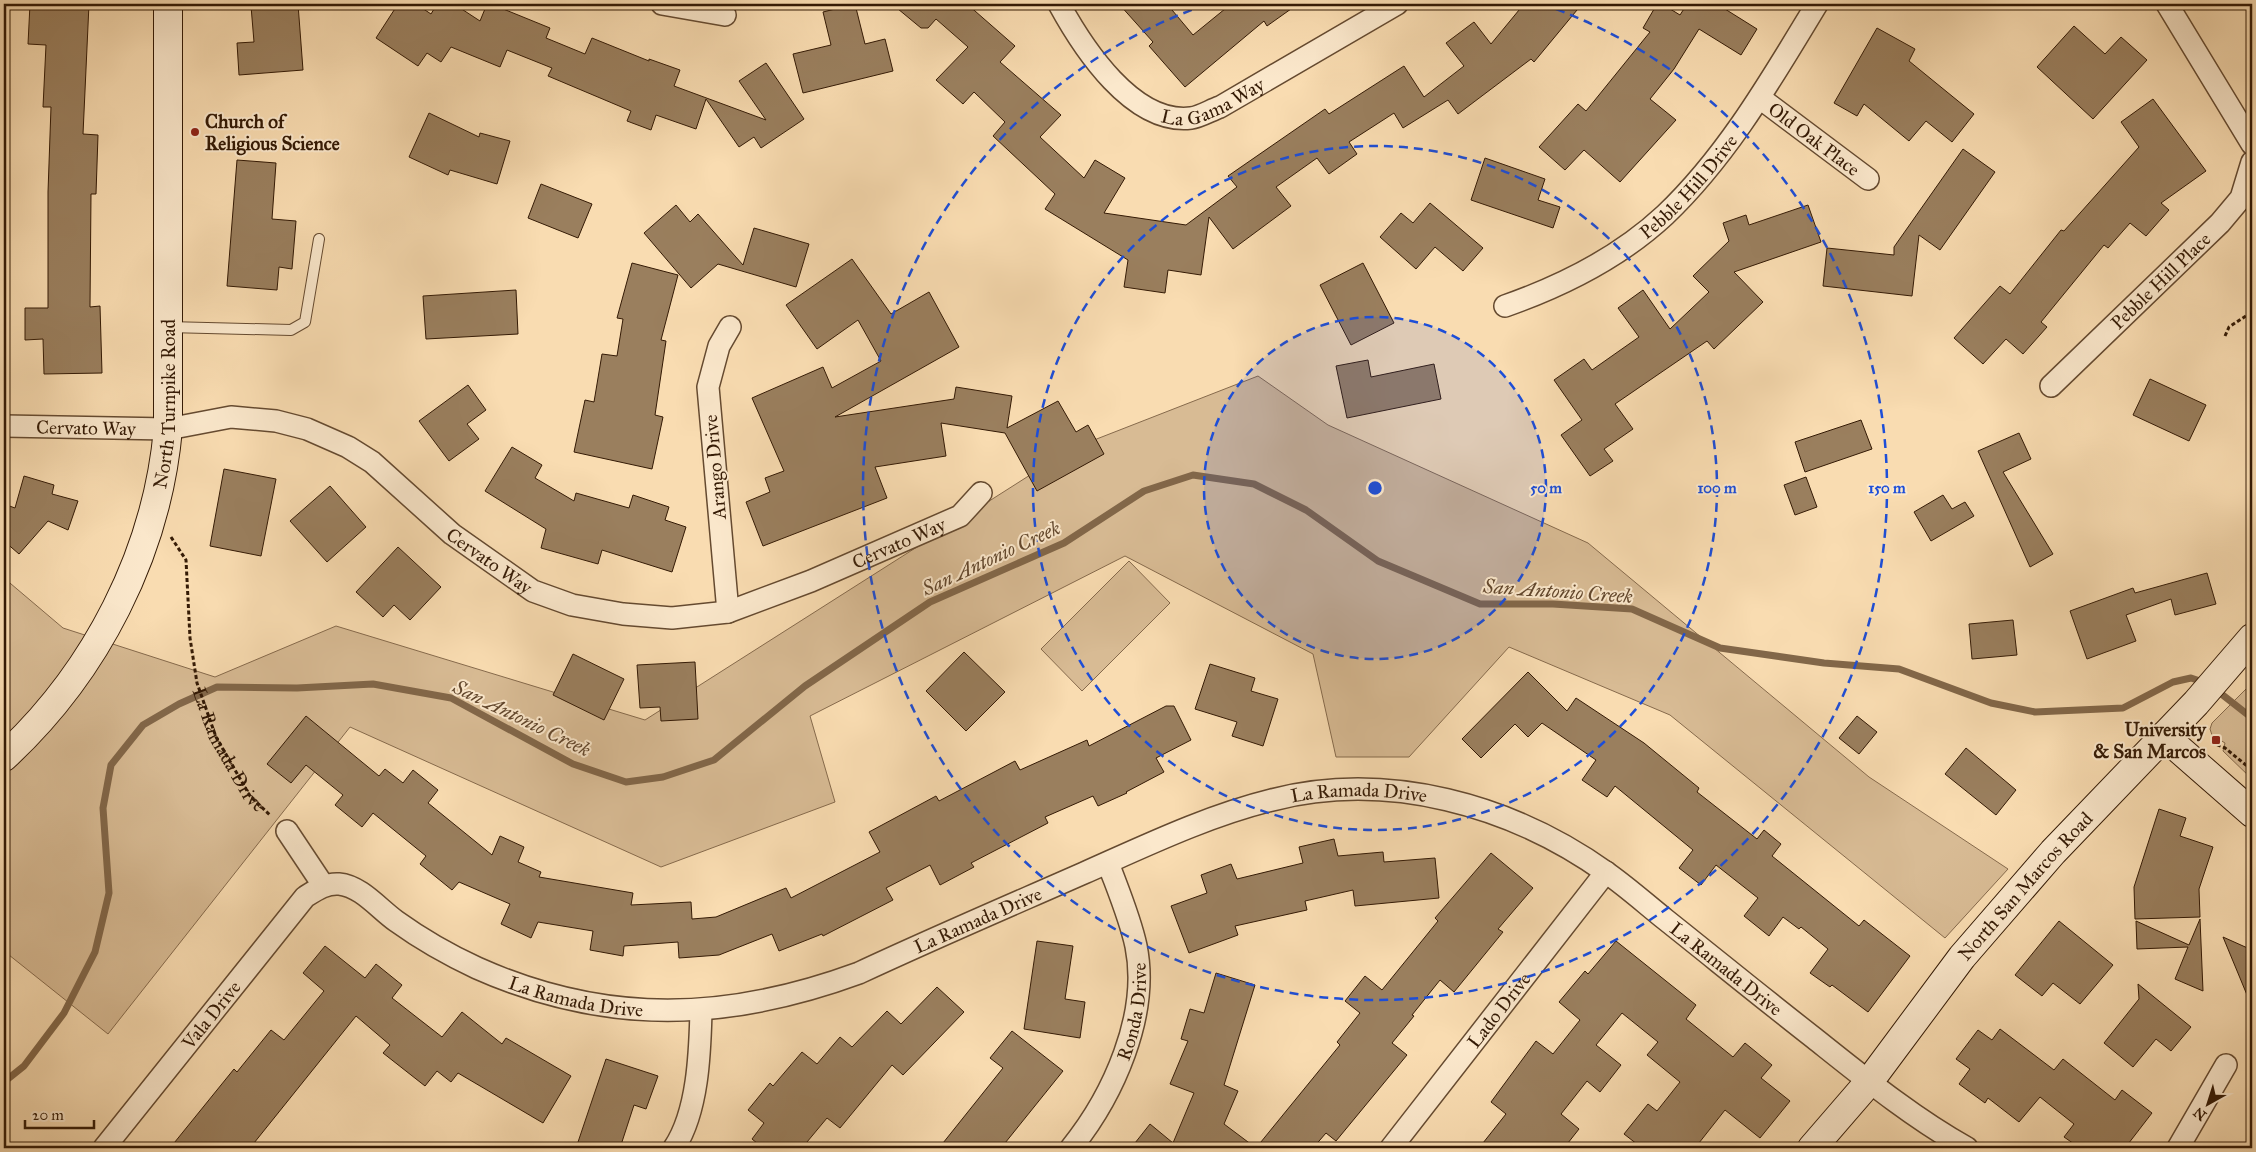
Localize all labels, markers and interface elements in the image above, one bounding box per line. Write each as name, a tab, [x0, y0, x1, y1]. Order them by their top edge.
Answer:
street label: La Gama Way	[1159, 72, 1269, 130]
street label: Old Oak Place	[1764, 97, 1865, 181]
place label: Church of Religious Science	[205, 110, 340, 156]
marker: Church of Religious Science	[189, 126, 201, 138]
street label: Pebble Hill Drive	[1635, 130, 1742, 244]
street label: Pebble Hill Place	[2106, 227, 2215, 334]
street label: North Turnpike Road	[148, 318, 180, 491]
street label: Arango Drive	[699, 414, 732, 521]
street label: Cervato Way	[36, 415, 137, 440]
centre of rings	[1366, 479, 1384, 497]
text: 50 m	[1530, 479, 1562, 497]
text: 100 m	[1697, 479, 1737, 497]
text: 150 m	[1868, 479, 1906, 497]
street label: Cervato Way	[848, 512, 950, 573]
water label: San Antonio Creek	[917, 515, 1064, 601]
street label: Cervato Way	[442, 522, 538, 599]
water label: San Antonio Creek	[1481, 574, 1634, 608]
water label: San Antonio Creek	[449, 674, 595, 762]
street label: La Ramada Drive	[188, 684, 270, 816]
place label: University & San Marcos	[2093, 718, 2207, 763]
marker: University & San Marcos	[2210, 734, 2222, 746]
street label: La Ramada Drive	[1289, 778, 1429, 807]
street label: North San Marcos Road	[1953, 806, 2097, 965]
street label: La Ramada Drive	[910, 882, 1045, 958]
street label: La Ramada Drive	[1666, 917, 1787, 1020]
street label: Ronda Drive	[1111, 962, 1151, 1063]
street label: Lado Drive	[1462, 968, 1535, 1052]
street label: La Ramada Drive	[506, 970, 644, 1021]
street label: Vala Drive	[176, 976, 245, 1054]
north arrow	[2184, 1080, 2234, 1130]
scale bar	[25, 1097, 94, 1129]
text: N	[2190, 1103, 2210, 1124]
text: 20 m	[32, 1106, 64, 1124]

